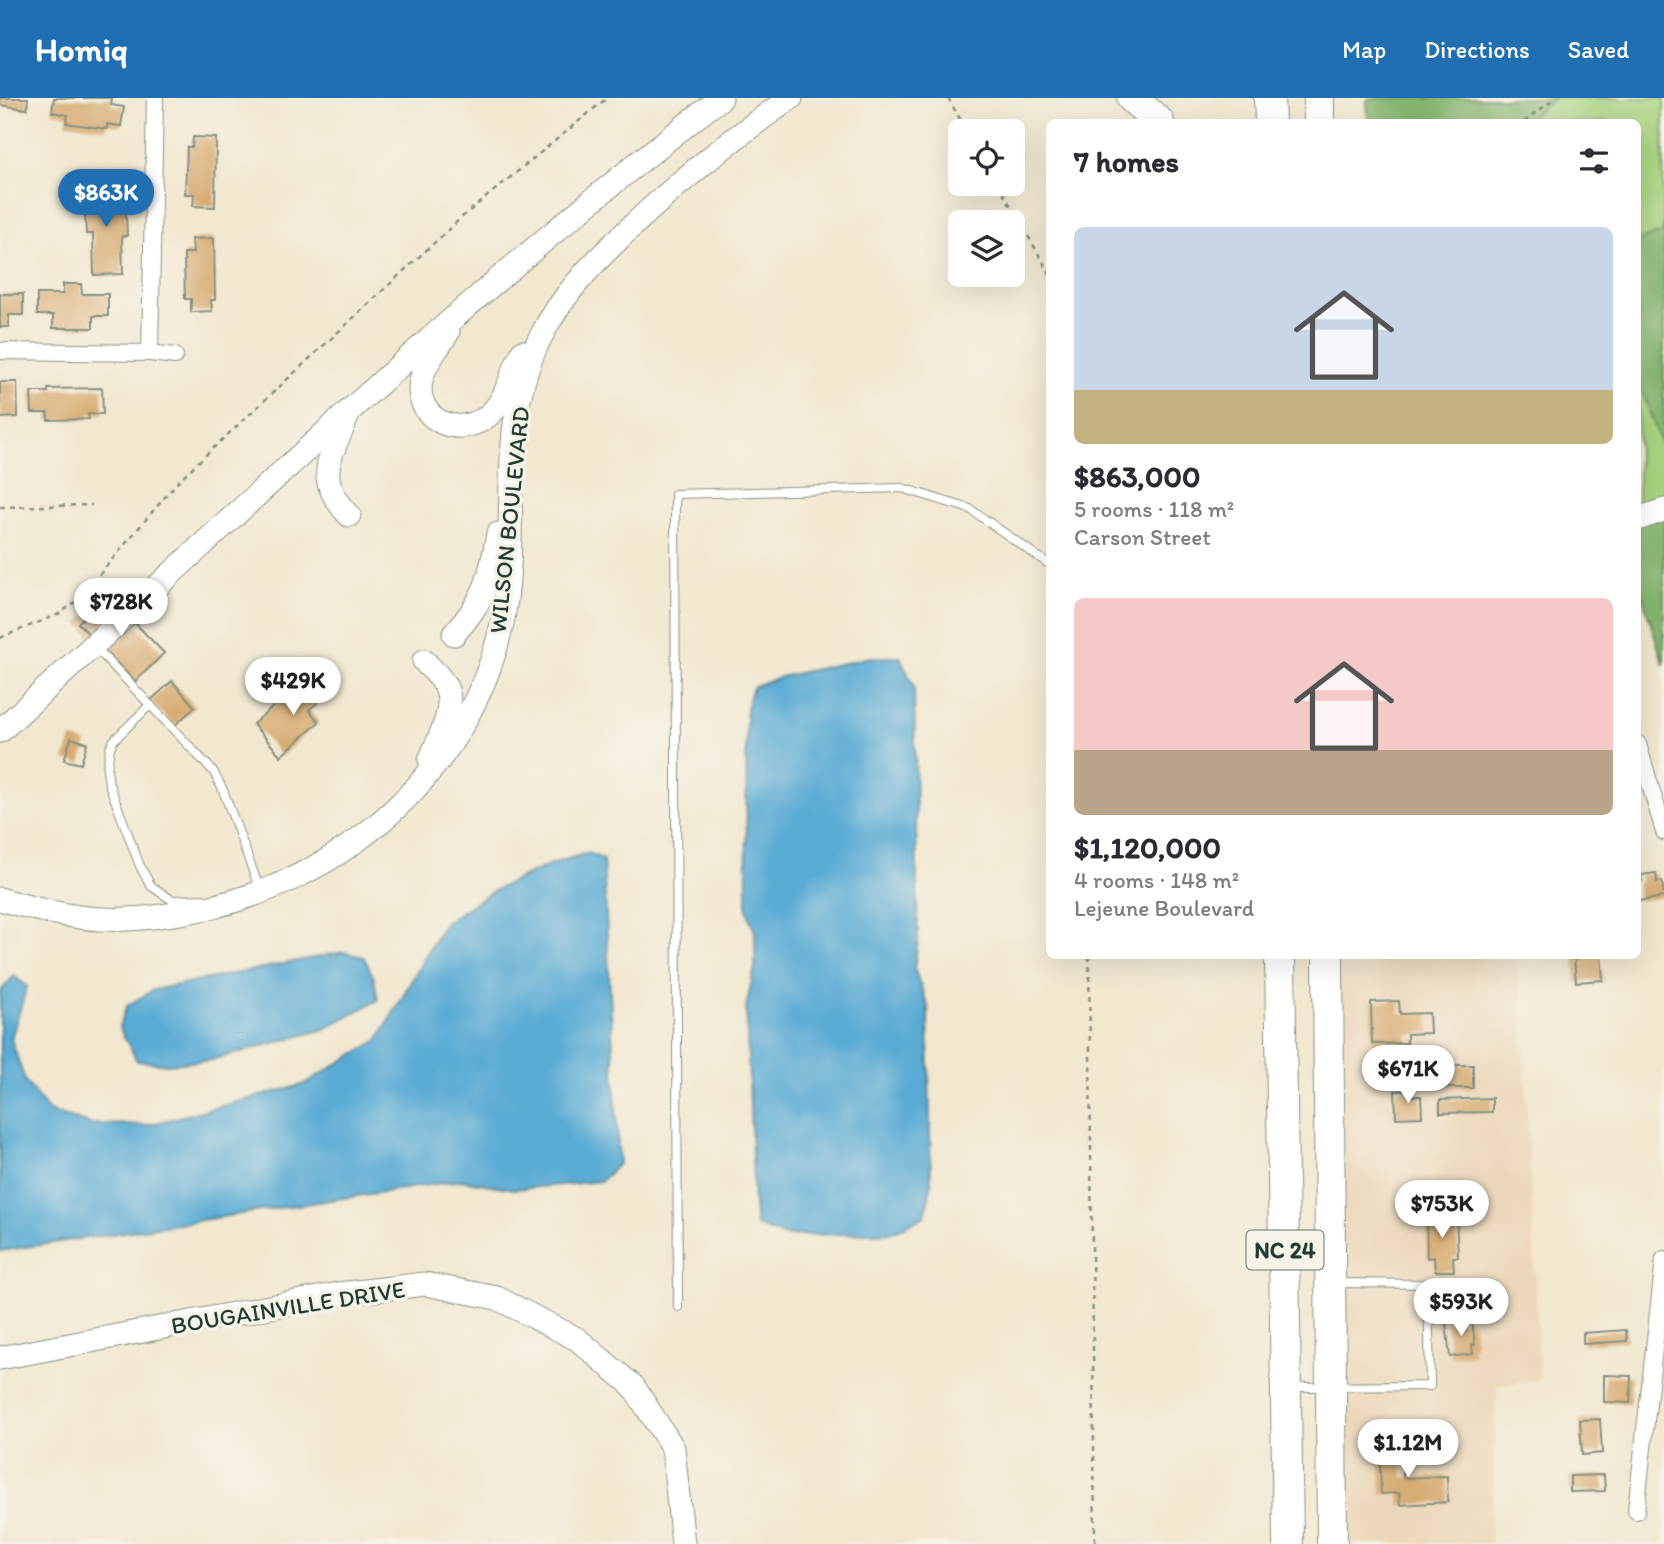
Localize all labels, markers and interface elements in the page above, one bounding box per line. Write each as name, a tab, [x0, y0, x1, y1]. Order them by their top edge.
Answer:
text: Homiq	[35, 30, 128, 69]
text: Map	[1342, 35, 1386, 64]
text: Directions	[1424, 35, 1530, 64]
text: Saved	[1568, 35, 1629, 64]
map controls	[948, 119, 1025, 287]
button: locate	[948, 119, 1025, 196]
icon: filters	[1575, 142, 1613, 180]
text: 7 homes	[1074, 143, 1179, 180]
pin: $863K	[57, 170, 155, 229]
text: $863K	[74, 178, 138, 206]
button: layers	[948, 210, 1025, 287]
icon: home	[1281, 272, 1407, 398]
street label: WILSON BOULEVARD	[483, 405, 535, 635]
text: $863,000	[1074, 458, 1200, 495]
text: 5 rooms · 118 m²	[1074, 495, 1234, 523]
text: Carson Street	[1074, 523, 1211, 551]
pin: $728K	[72, 578, 170, 638]
text: $728K	[90, 587, 152, 615]
icon: home	[1281, 643, 1407, 769]
pin: $429K	[244, 658, 342, 717]
text: $429K	[261, 666, 325, 694]
text: $1,120,000	[1074, 829, 1221, 866]
text: 4 rooms · 148 m²	[1074, 866, 1239, 894]
text: Lejeune Boulevard	[1074, 894, 1254, 922]
pin: $671K	[1359, 1046, 1457, 1105]
text: $671K	[1378, 1054, 1438, 1082]
pin: $753K	[1393, 1180, 1491, 1240]
text: $753K	[1411, 1189, 1473, 1217]
road number: NC 24	[1246, 1231, 1324, 1270]
street label: BOUGAINVILLE DRIVE	[169, 1274, 407, 1340]
pin: $593K	[1412, 1278, 1510, 1338]
text: $593K	[1430, 1287, 1493, 1315]
pin: $1.12M	[1351, 1420, 1465, 1479]
text: $1.12M	[1374, 1428, 1442, 1456]

